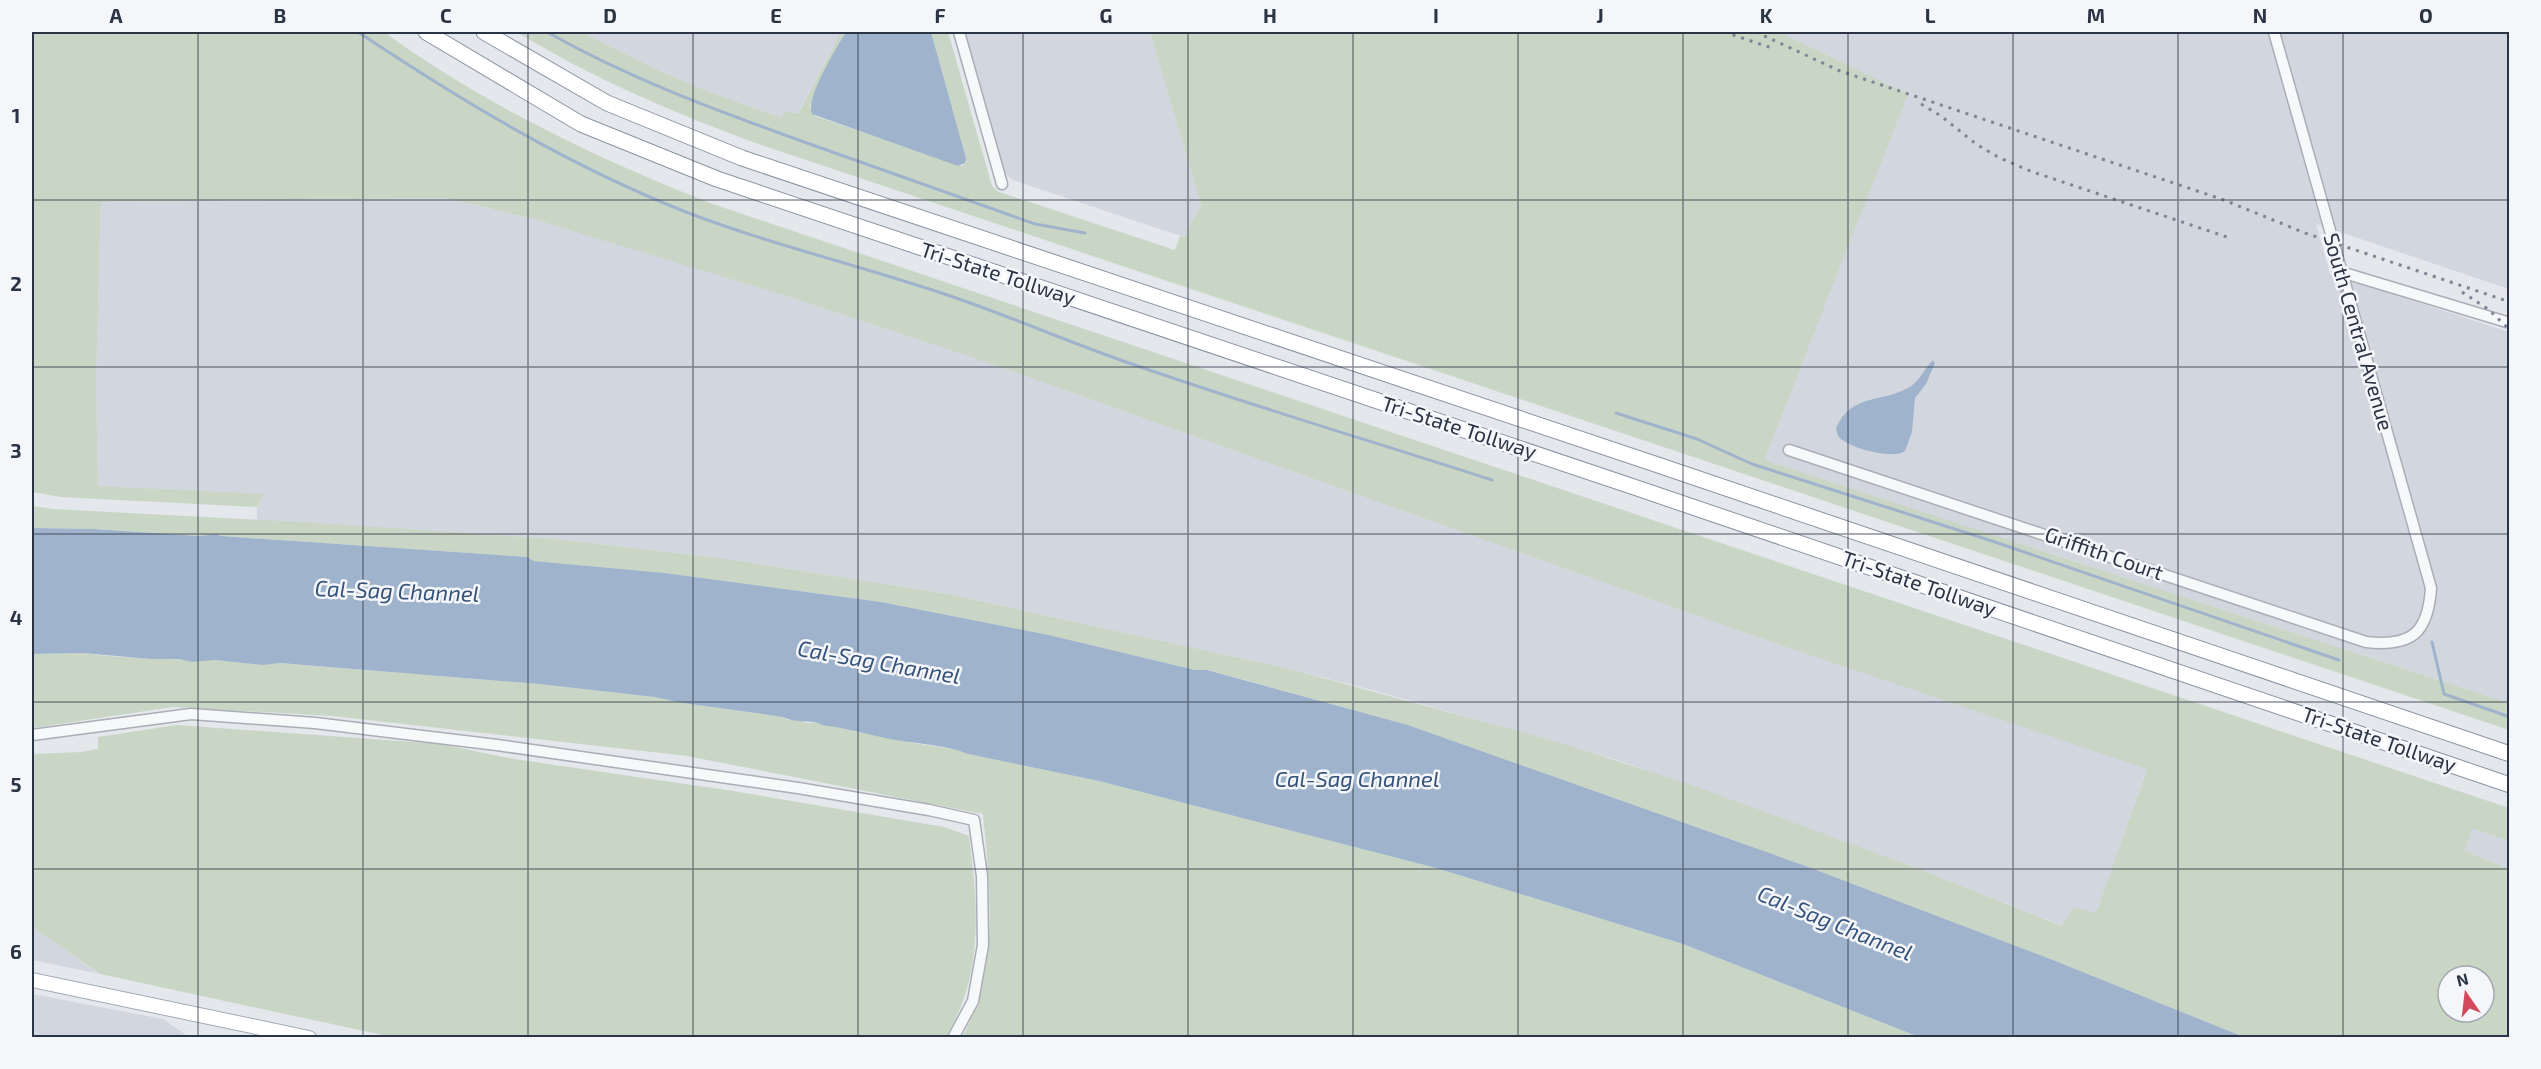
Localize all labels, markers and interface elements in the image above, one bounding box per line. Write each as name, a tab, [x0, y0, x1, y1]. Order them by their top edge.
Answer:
text: A	[109, 3, 123, 27]
text: B	[274, 3, 286, 27]
text: C	[440, 3, 452, 27]
text: D	[603, 3, 617, 27]
text: E	[770, 3, 782, 27]
text: F	[934, 3, 946, 27]
text: G	[1100, 3, 1112, 27]
text: H	[1263, 3, 1277, 27]
text: I	[1433, 3, 1439, 27]
text: J	[1596, 3, 1604, 27]
text: K	[1760, 3, 1773, 27]
text: L	[1925, 3, 1936, 27]
text: M	[2087, 3, 2105, 27]
text: N	[2253, 3, 2267, 27]
text: O	[2419, 3, 2433, 27]
text: 1	[12, 103, 20, 127]
street label: South Central Avenue	[2319, 230, 2400, 433]
street label: Tri-State Tollway	[918, 236, 1079, 309]
text: 2	[10, 271, 22, 295]
street label: Tri-State Tollway	[1379, 390, 1540, 463]
text: 3	[10, 438, 22, 462]
street label: Griffith Court	[2042, 521, 2167, 585]
street label: Tri-State Tollway	[1839, 544, 2000, 621]
water label: Cal-Sag Channel	[314, 574, 480, 606]
text: 4	[10, 605, 23, 629]
water label: Cal-Sag Channel	[796, 634, 963, 688]
street label: Tri-State Tollway	[2299, 700, 2460, 777]
water label: Cal-Sag Channel	[1275, 765, 1439, 791]
text: 5	[10, 772, 22, 796]
water label: Cal-Sag Channel	[1754, 879, 1917, 965]
text: 6	[10, 939, 22, 963]
north arrow	[2436, 964, 2496, 1024]
text: N	[2454, 968, 2470, 990]

